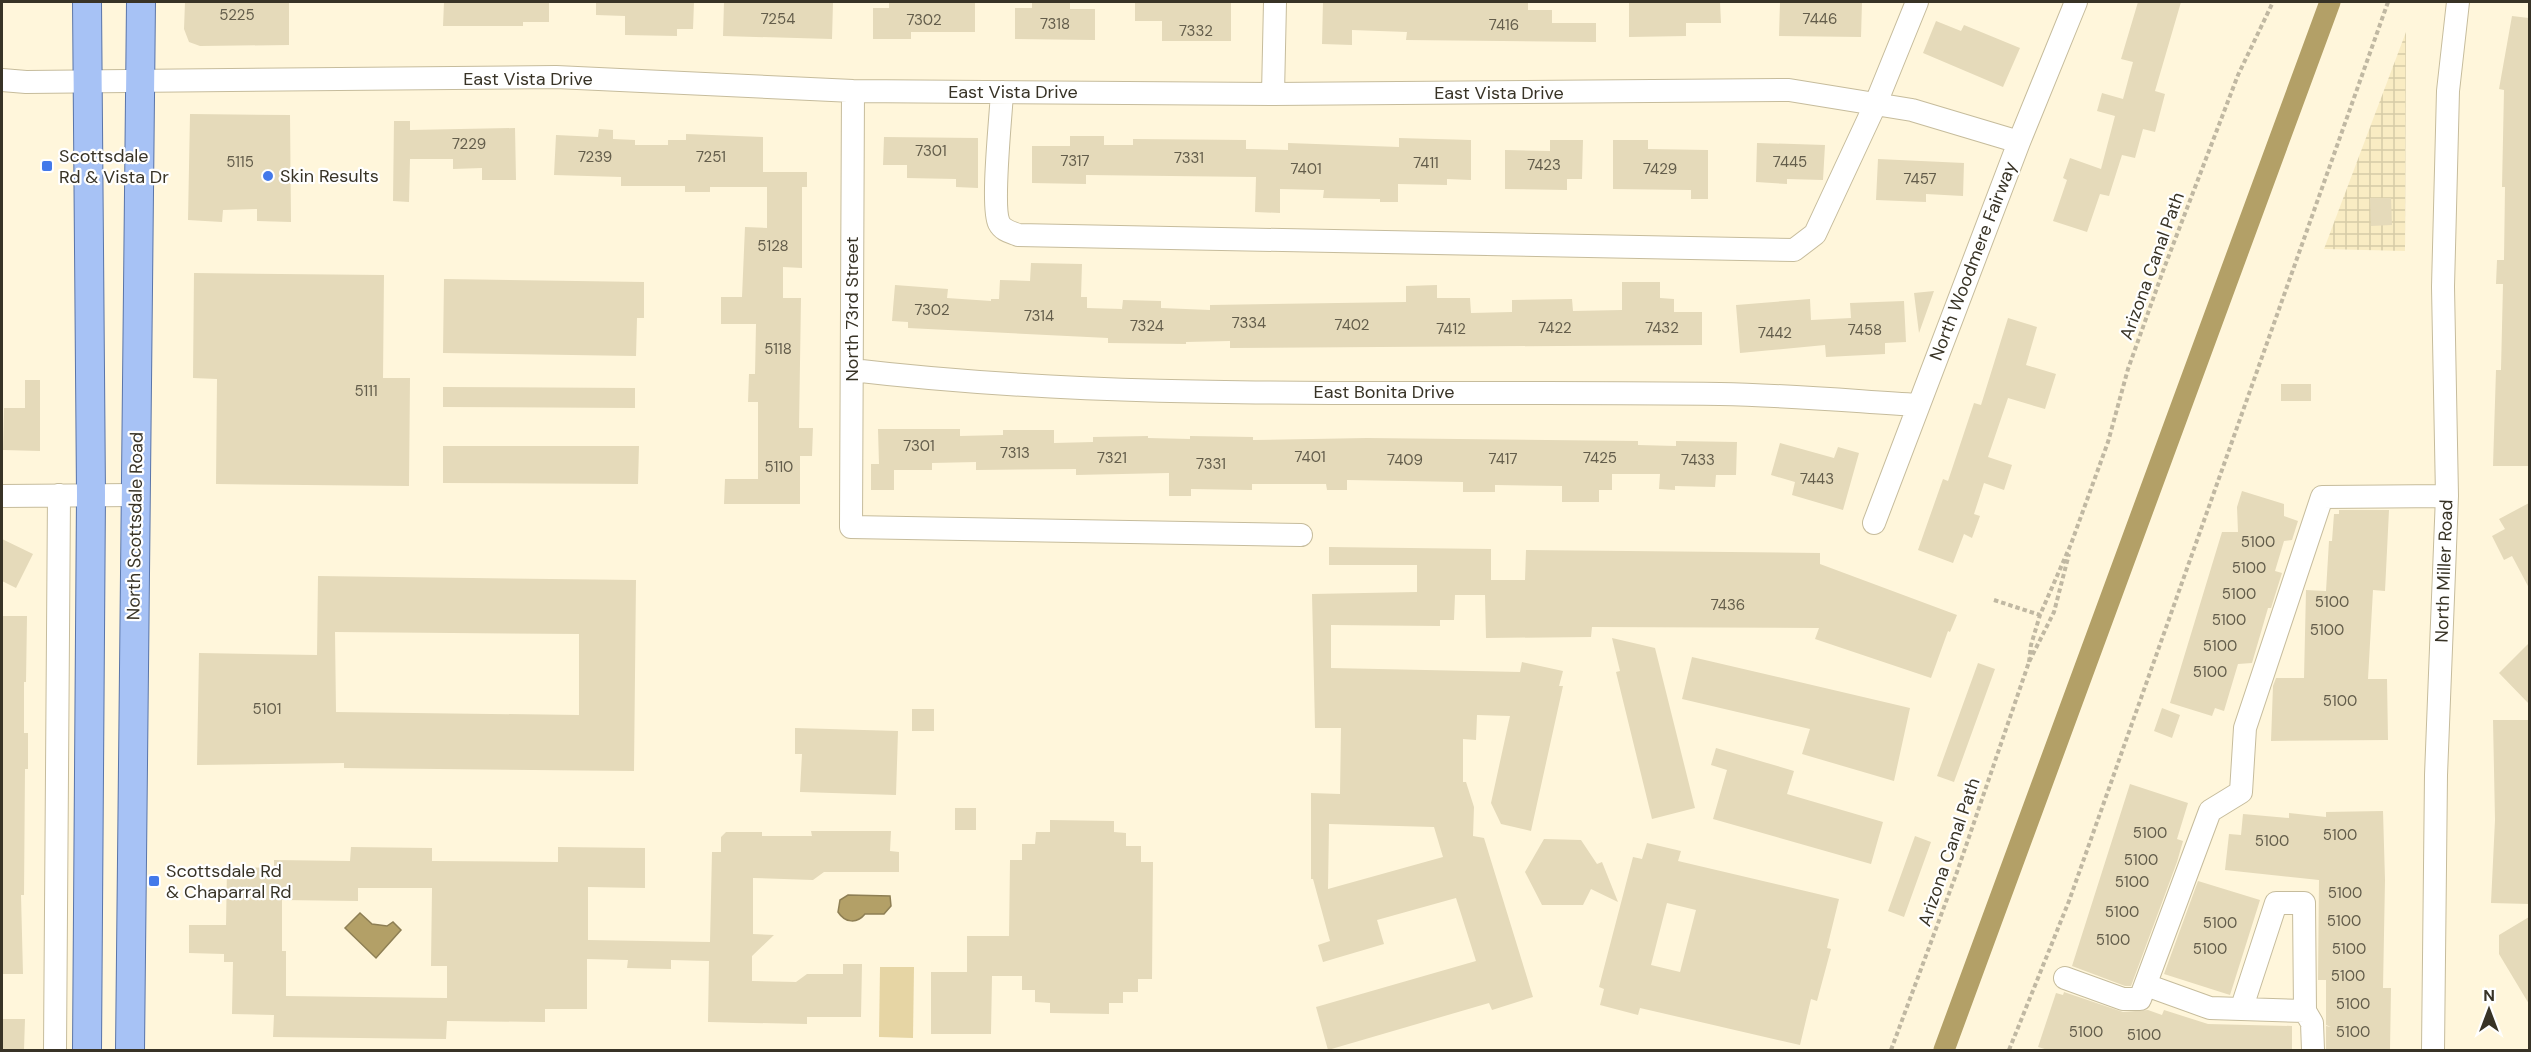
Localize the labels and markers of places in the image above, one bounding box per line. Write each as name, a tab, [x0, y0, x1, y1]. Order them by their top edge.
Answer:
place label: Scottsdale Rd & Vista Dr	[59, 144, 169, 189]
marker: Scottsdale Rd & Vista Dr	[40, 159, 54, 173]
place label: Skin Results	[280, 164, 379, 188]
marker: Skin Results	[261, 169, 275, 183]
place label: Scottsdale Rd & Chaparral Rd	[166, 859, 291, 904]
marker: Scottsdale Rd & Chaparral Rd	[147, 874, 161, 888]

